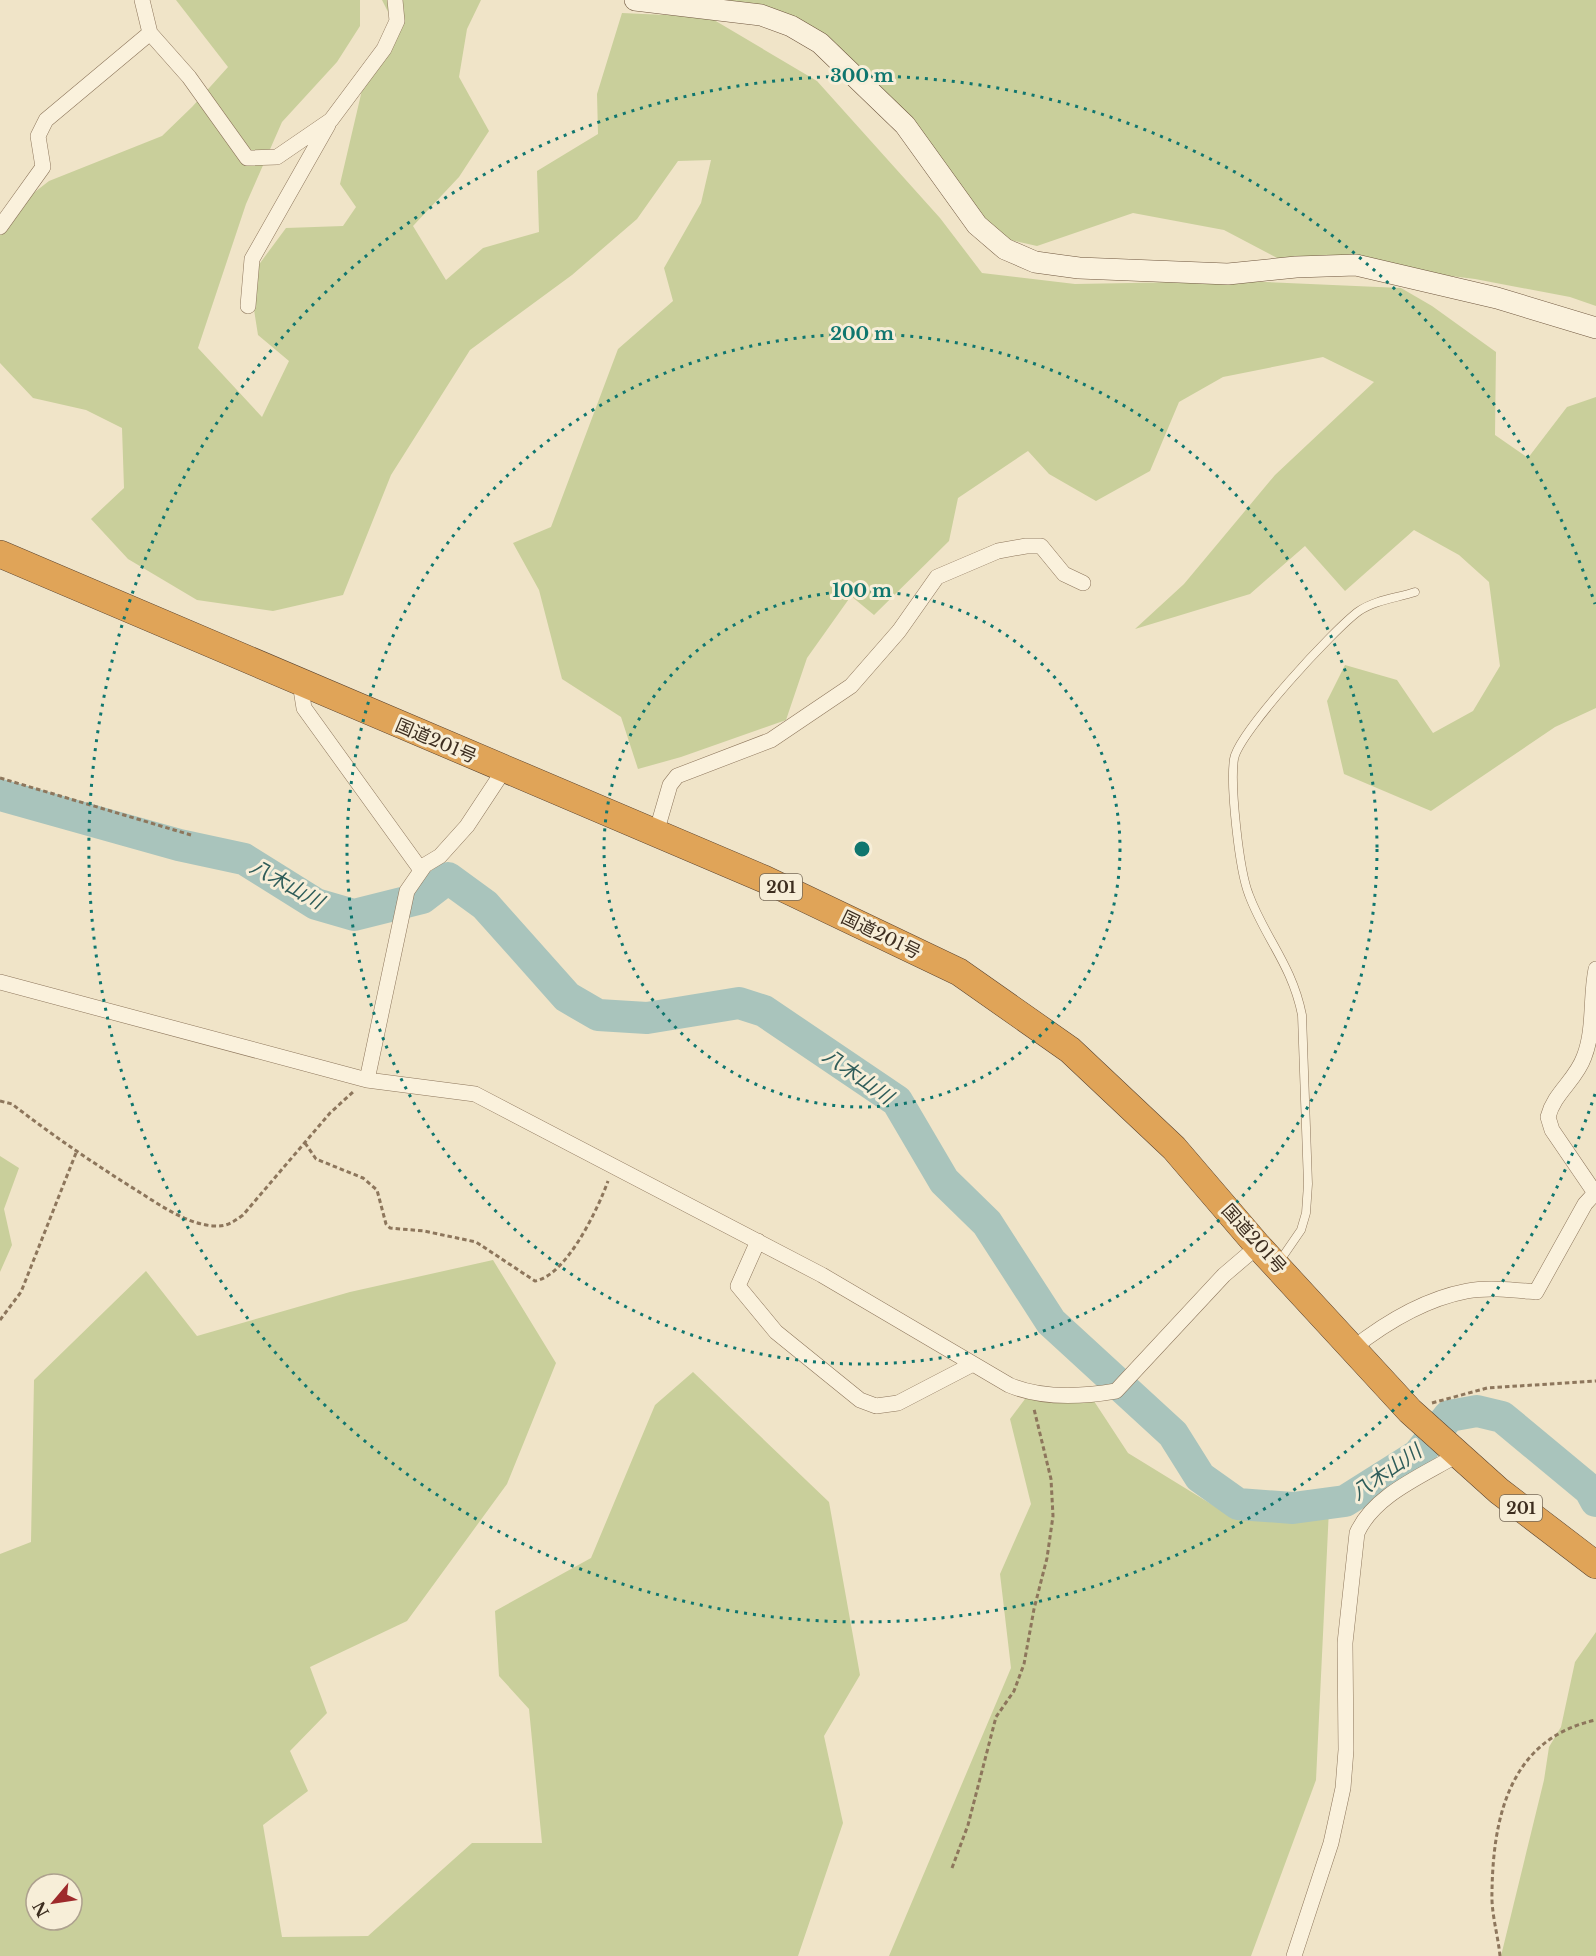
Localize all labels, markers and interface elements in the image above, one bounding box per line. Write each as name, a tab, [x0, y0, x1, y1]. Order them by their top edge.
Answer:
text: 300 m	[830, 65, 894, 87]
text: 200 m	[830, 323, 894, 345]
text: 100 m	[832, 580, 892, 602]
street label: 国道201号	[392, 714, 480, 768]
centre of rings	[852, 839, 872, 859]
water label: 八木山川	[246, 854, 330, 915]
road number: 201	[760, 874, 802, 900]
street label: 国道201号	[838, 906, 924, 964]
water label: 八木山川	[818, 1043, 899, 1110]
street label: 国道201号	[1217, 1200, 1291, 1278]
water label: 八木山川	[1346, 1438, 1427, 1505]
road number: 201	[1500, 1495, 1542, 1521]
north arrow	[24, 1872, 84, 1932]
text: N	[28, 1898, 53, 1921]

